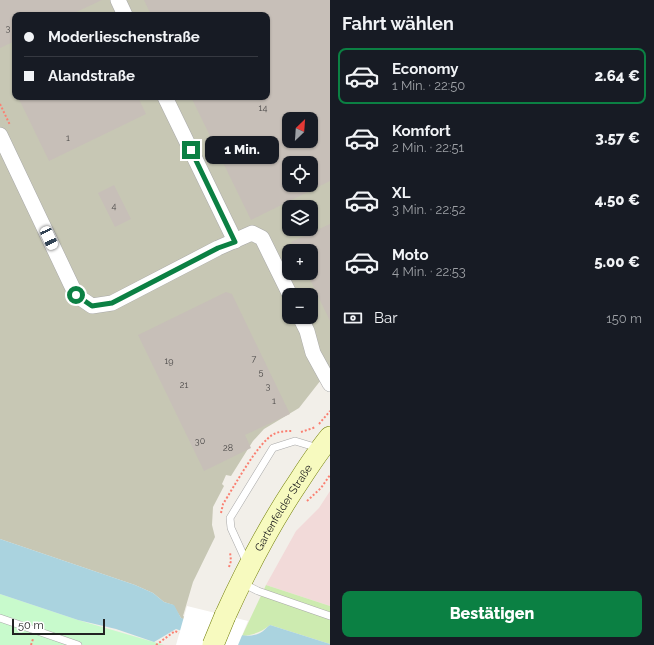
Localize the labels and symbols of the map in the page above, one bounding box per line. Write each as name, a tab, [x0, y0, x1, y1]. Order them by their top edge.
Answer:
house number: 3	[6, 23, 11, 33]
house number: 14	[259, 103, 267, 113]
north arrow	[282, 112, 318, 148]
house number: 1	[66, 133, 70, 143]
callout: 1 Min.	[205, 136, 279, 164]
route end	[182, 141, 200, 159]
house number: 4	[112, 201, 117, 211]
car	[38, 225, 60, 251]
route start	[67, 286, 85, 304]
house number: 7	[252, 354, 257, 364]
house number: 19	[164, 356, 174, 366]
house number: 5	[259, 367, 264, 377]
house number: 21	[180, 380, 188, 390]
house number: 3	[266, 381, 271, 391]
house number: 1	[272, 396, 276, 406]
house number: 30	[195, 436, 206, 446]
house number: 28	[223, 443, 233, 453]
street label: Gartenfelder Straße	[252, 461, 315, 553]
scale bar	[12, 617, 105, 636]

